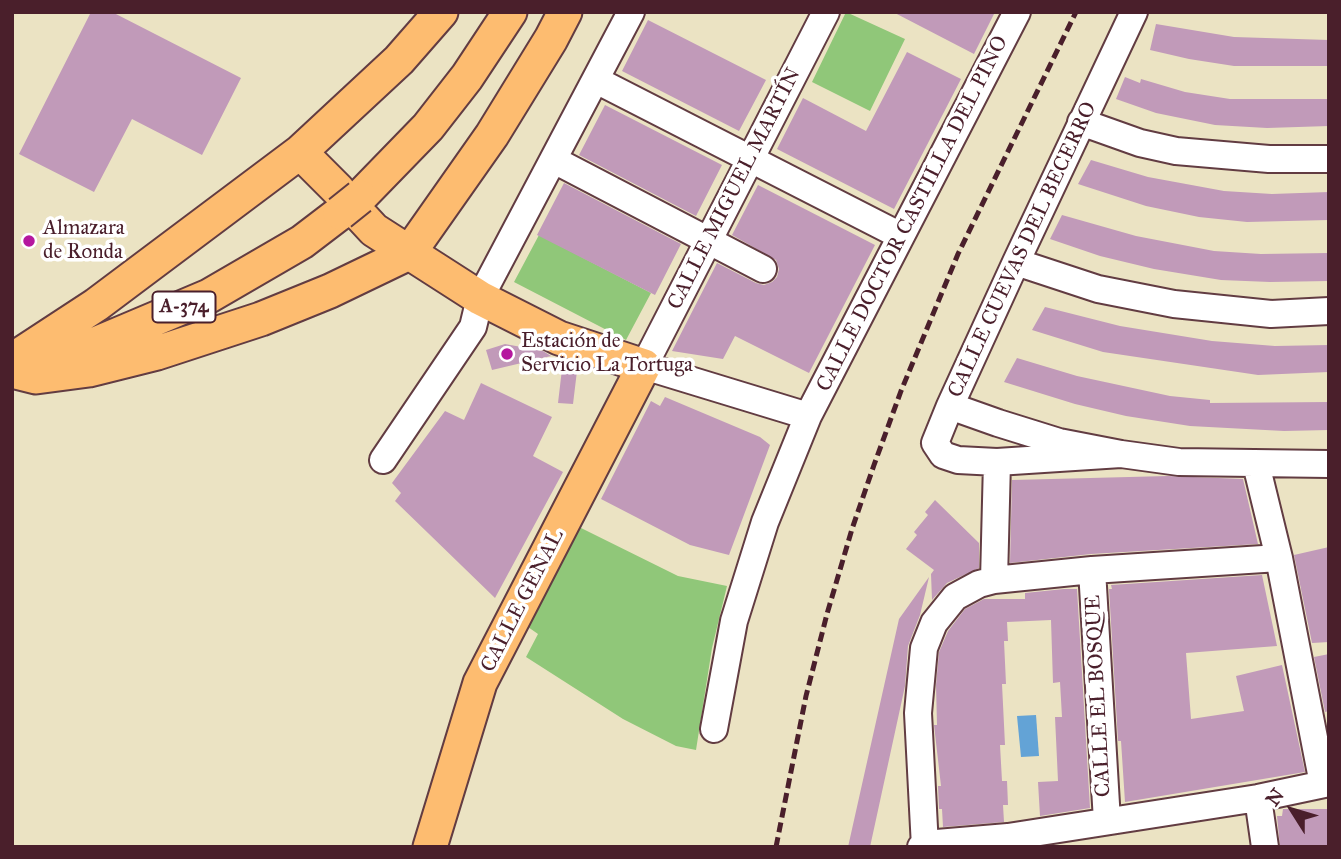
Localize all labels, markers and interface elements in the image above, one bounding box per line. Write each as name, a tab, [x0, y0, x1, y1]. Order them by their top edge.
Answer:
street label: CALLE DOCTOR CASTILLA DEL PINO	[812, 32, 1014, 396]
street label: CALLE MIGUEL MARTÍN	[663, 64, 807, 314]
street label: CALLE CUEVAS DEL BECERRO	[943, 98, 1103, 402]
place label: Almazara de Ronda	[43, 216, 125, 266]
marker: Almazara de Ronda	[21, 233, 37, 249]
road number: A-374	[152, 292, 216, 322]
place label: Estación de Servicio La Tortuga	[521, 329, 693, 379]
marker: Estación de Servicio La Tortuga	[499, 346, 515, 362]
street label: CALLE GENAL	[476, 525, 570, 677]
street label: CALLE EL BOSQUE	[1081, 594, 1117, 798]
north arrow	[1257, 775, 1327, 845]
text: N	[1261, 784, 1289, 810]

